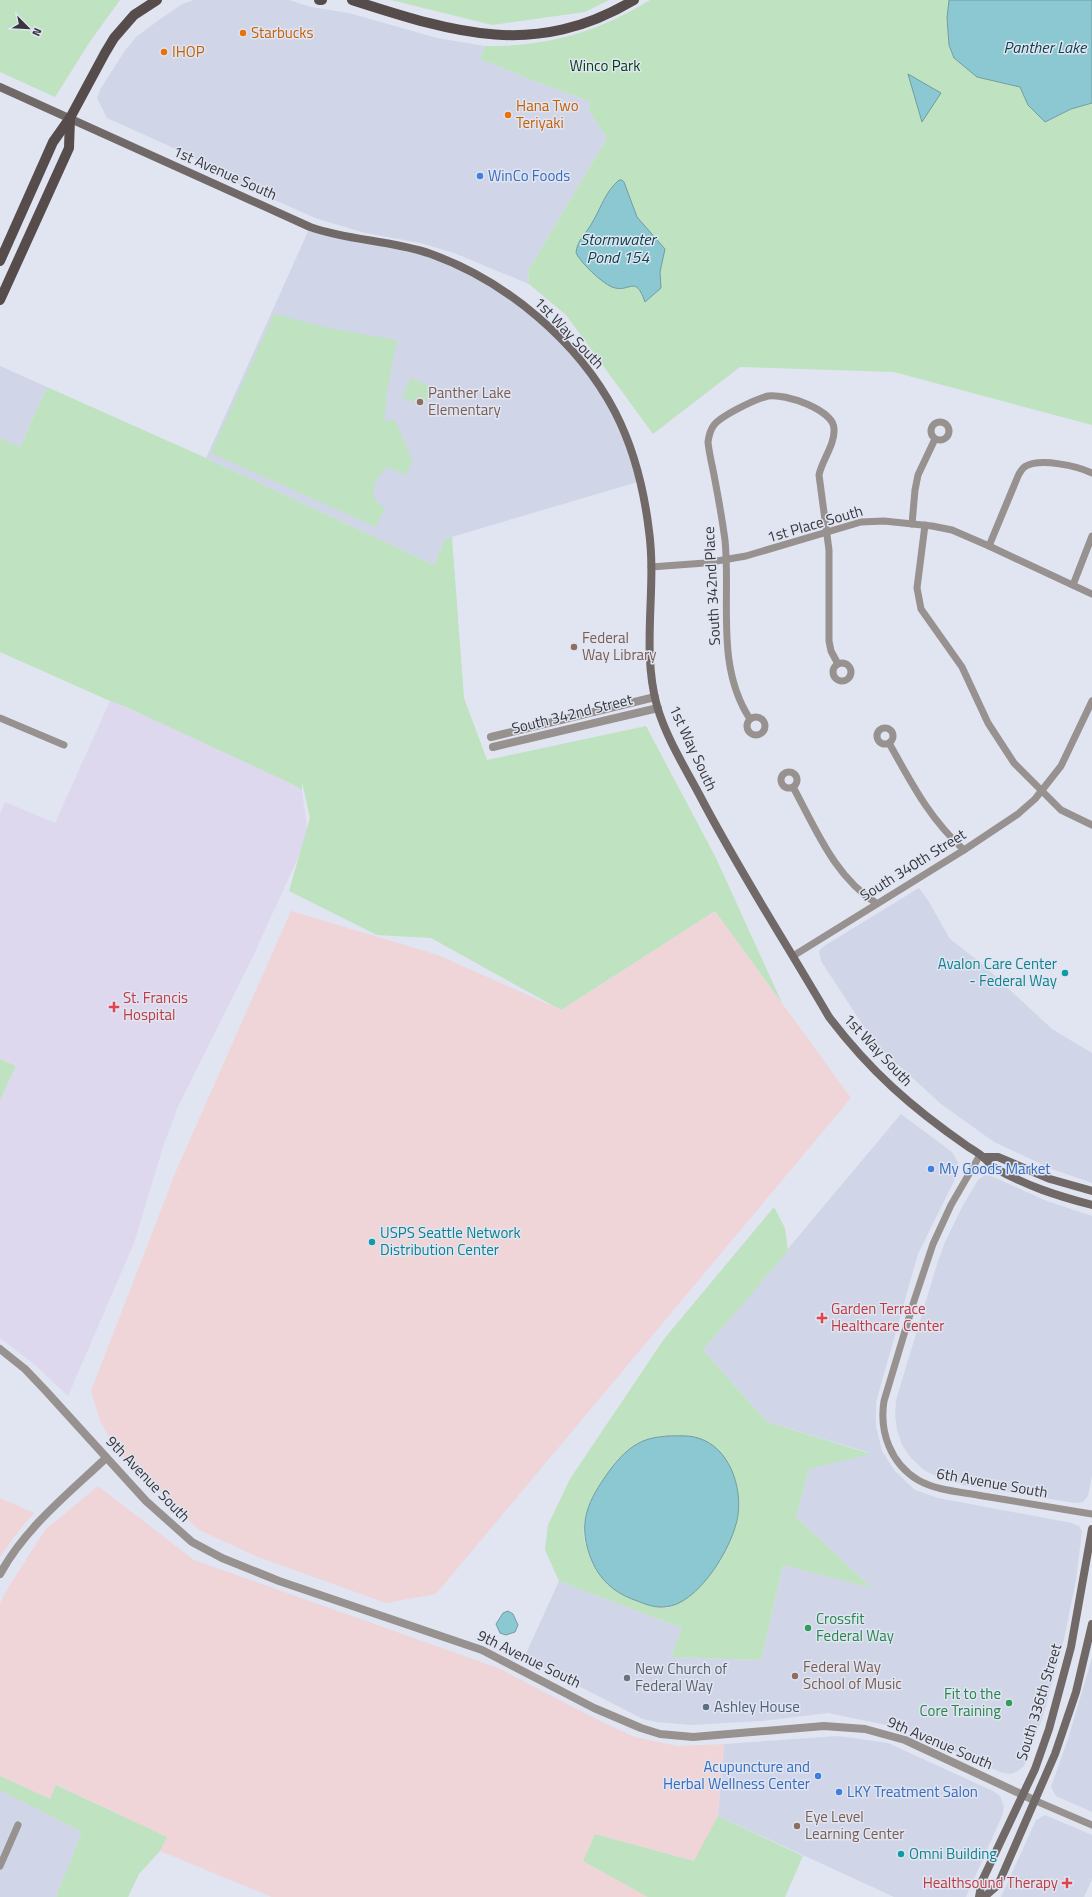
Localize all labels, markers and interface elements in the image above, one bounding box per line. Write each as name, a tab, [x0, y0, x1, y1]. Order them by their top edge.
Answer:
north arrow	[8, 8, 48, 48]
place label: Starbucks	[251, 21, 314, 44]
text: N	[28, 25, 46, 39]
marker: Starbucks	[238, 28, 248, 38]
water label: Panther Lake	[1004, 35, 1088, 59]
place label: IHOP	[172, 40, 205, 63]
marker: IHOP	[159, 47, 169, 57]
park label: Winco Park	[569, 54, 641, 77]
place label: Hana Two Teriyaki	[516, 94, 579, 134]
marker: Hana Two Teriyaki	[503, 110, 513, 120]
street label: 1st Avenue South	[170, 139, 281, 206]
place label: WinCo Foods	[488, 164, 570, 187]
marker: WinCo Foods	[475, 171, 485, 181]
water label: Stormwater Pond 154	[580, 227, 658, 269]
street label: 1st Way South	[529, 291, 610, 374]
place label: Panther Lake Elementary	[428, 381, 511, 421]
marker: Panther Lake Elementary	[415, 397, 425, 407]
street label: 1st Place South	[764, 499, 865, 548]
street label: South 342nd Place	[697, 526, 726, 646]
place label: Federal Way Library	[582, 626, 657, 666]
marker: Federal Way Library	[569, 642, 579, 652]
street label: South 342nd Street	[509, 687, 635, 740]
street label: 1st Way South	[664, 701, 723, 794]
street label: South 340th Street	[855, 822, 971, 906]
place label: Avalon Care Center - Federal Way	[938, 952, 1057, 992]
marker: Avalon Care Center - Federal Way	[1060, 968, 1070, 978]
place label: St. Francis Hospital	[123, 986, 188, 1026]
marker: St. Francis Hospital	[108, 1001, 120, 1013]
street label: 1st Way South	[838, 1008, 918, 1091]
place label: My Goods Market	[939, 1157, 1051, 1180]
marker: My Goods Market	[926, 1164, 936, 1174]
place label: USPS Seattle Network Distribution Center	[380, 1221, 521, 1261]
marker: USPS Seattle Network Distribution Center	[367, 1237, 377, 1247]
place label: Garden Terrace Healthcare Center	[831, 1297, 945, 1337]
marker: Garden Terrace Healthcare Center	[816, 1312, 828, 1324]
street label: 9th Avenue South	[101, 1430, 196, 1527]
street label: 6th Avenue South	[935, 1461, 1050, 1504]
place label: Crossfit Federal Way	[816, 1607, 894, 1647]
marker: Crossfit Federal Way	[803, 1623, 813, 1633]
street label: 9th Avenue South	[474, 1624, 585, 1694]
street label: South 336th Street	[1010, 1640, 1067, 1763]
place label: Federal Way School of Music	[803, 1655, 902, 1695]
place label: New Church of Federal Way	[635, 1657, 727, 1697]
marker: Federal Way School of Music	[790, 1671, 800, 1681]
marker: New Church of Federal Way	[622, 1673, 632, 1683]
place label: Fit to the Core Training	[919, 1682, 1001, 1722]
place label: Ashley House	[714, 1695, 800, 1718]
marker: Fit to the Core Training	[1004, 1698, 1014, 1708]
marker: Ashley House	[701, 1702, 711, 1712]
street label: 9th Avenue South	[884, 1710, 997, 1775]
place label: Acupuncture and Herbal Wellness Center	[663, 1755, 810, 1795]
marker: Acupuncture and Herbal Wellness Center	[813, 1771, 823, 1781]
place label: LKY Treatment Salon	[847, 1780, 978, 1803]
marker: LKY Treatment Salon	[834, 1787, 844, 1797]
place label: Eye Level Learning Center	[805, 1805, 904, 1845]
marker: Eye Level Learning Center	[792, 1821, 802, 1831]
place label: Omni Building	[909, 1842, 997, 1865]
marker: Omni Building	[896, 1849, 906, 1859]
place label: Healthsound Therapy	[923, 1871, 1058, 1894]
marker: Healthsound Therapy	[1061, 1877, 1073, 1889]

